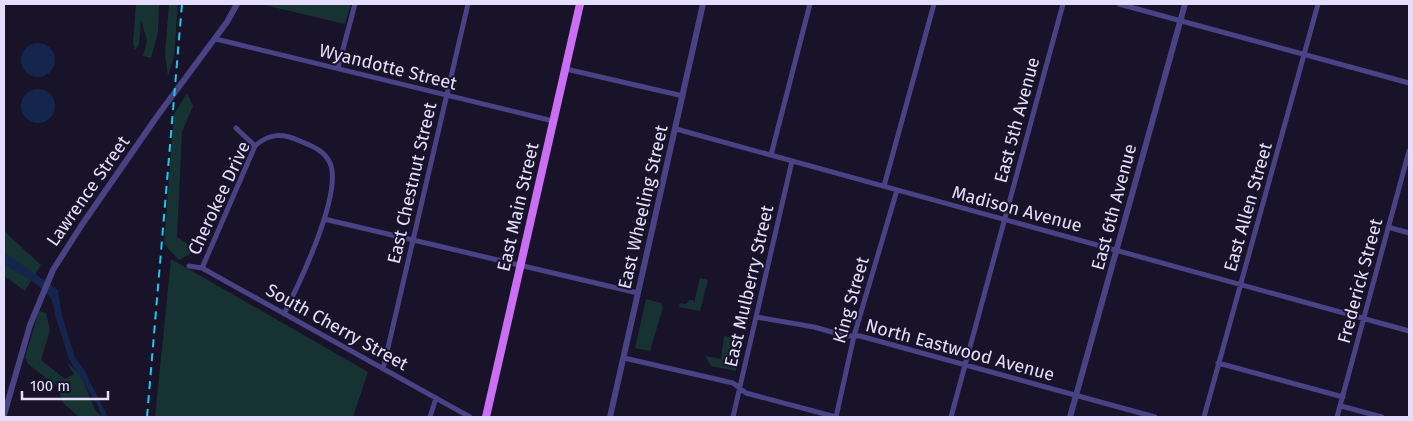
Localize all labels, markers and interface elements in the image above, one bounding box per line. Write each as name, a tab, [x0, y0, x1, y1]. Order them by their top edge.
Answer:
street label: Wyandotte Street	[317, 39, 460, 95]
street label: East 5th Avenue	[990, 55, 1044, 185]
street label: East Chestnut Street	[383, 100, 441, 266]
street label: East Wheeling Street	[613, 122, 673, 291]
street label: Lawrence Street	[42, 131, 135, 250]
street label: Cherokee Drive	[183, 138, 255, 258]
street label: East Allen Street	[1219, 139, 1277, 274]
street label: East Main Street	[492, 140, 544, 274]
street label: East 6th Avenue	[1087, 141, 1141, 273]
street label: Madison Avenue	[950, 181, 1084, 237]
street label: East Mulberry Street	[720, 203, 778, 369]
street label: Frederick Street	[1333, 216, 1387, 346]
street label: King Street	[828, 254, 874, 346]
street label: South Cherry Street	[262, 279, 412, 375]
street label: North Eastwood Avenue	[863, 314, 1057, 386]
scale bar	[22, 368, 109, 400]
text: 100 m	[30, 377, 70, 395]

